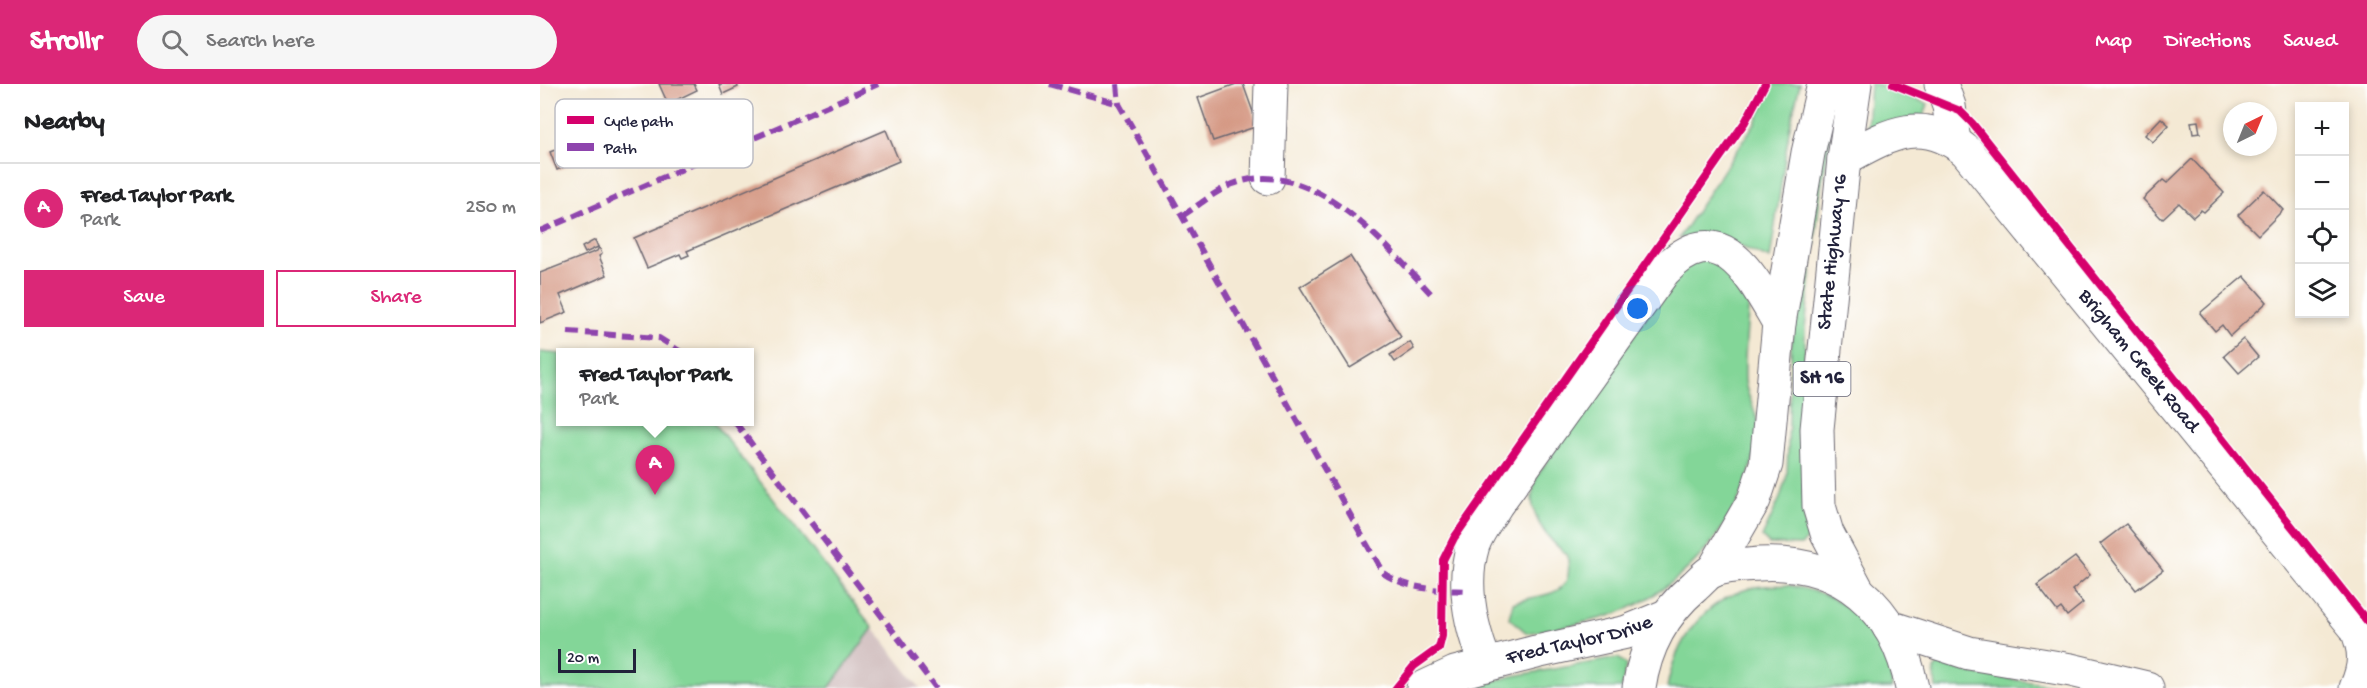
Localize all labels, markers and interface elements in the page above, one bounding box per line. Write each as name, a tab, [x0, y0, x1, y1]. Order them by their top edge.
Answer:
search box	[137, 15, 557, 69]
text: Strollr	[30, 26, 101, 59]
icon: search	[158, 26, 191, 59]
text: Search here	[206, 29, 315, 55]
text: Map	[2095, 30, 2132, 55]
text: Directions	[2165, 30, 2250, 55]
text: Saved	[2283, 30, 2337, 55]
legend	[555, 99, 753, 168]
north arrow	[2223, 102, 2277, 156]
map controls	[2295, 102, 2349, 318]
button: +	[2295, 102, 2349, 156]
text: Nearby	[24, 108, 105, 139]
text: Cycle path	[604, 114, 674, 133]
text: Path	[603, 141, 637, 160]
button: −	[2295, 156, 2349, 210]
street label: State Highway 16	[1813, 173, 1855, 331]
text: Fred Taylor Park	[81, 184, 232, 210]
text: A	[38, 197, 49, 220]
text: 250 m	[465, 197, 516, 220]
text: Park	[81, 210, 119, 233]
button: locate	[2295, 210, 2349, 264]
button: layers	[2295, 264, 2349, 318]
button: Save	[24, 270, 264, 327]
button: Share	[276, 270, 516, 327]
street label: Brigham Creek Road	[2071, 284, 2205, 440]
your location	[1623, 294, 1652, 323]
popup	[556, 348, 754, 426]
road number: SH 16	[1794, 362, 1850, 396]
text: Fred Taylor Park	[579, 363, 731, 389]
text: Park	[579, 389, 618, 412]
pin: A	[636, 446, 674, 495]
street label: Fred Taylor Drive	[1503, 610, 1658, 672]
scale bar	[558, 646, 636, 674]
text: 20 m	[567, 650, 599, 669]

